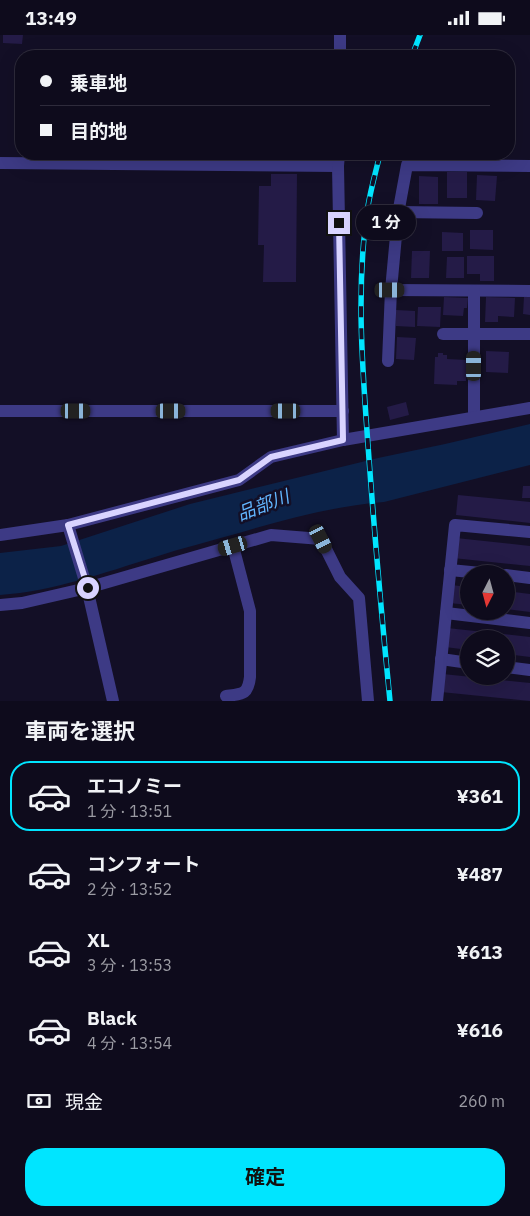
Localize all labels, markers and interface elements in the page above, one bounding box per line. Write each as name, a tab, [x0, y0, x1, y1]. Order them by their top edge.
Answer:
text: 13:49	[25, 6, 77, 30]
text: 乗車地	[70, 71, 127, 95]
text: 目的地	[70, 119, 127, 143]
callout: 1 分	[356, 205, 416, 241]
route end	[328, 212, 350, 234]
text: 1 分	[371, 212, 401, 232]
car	[375, 283, 405, 298]
car	[466, 351, 481, 381]
car	[61, 404, 91, 419]
car	[156, 404, 186, 419]
car	[271, 404, 301, 419]
water label: 品部川	[234, 484, 294, 525]
car	[307, 522, 334, 556]
car	[216, 535, 249, 557]
north arrow	[460, 565, 515, 620]
map controls	[460, 565, 515, 685]
route start	[77, 577, 99, 599]
button: layers	[460, 630, 515, 685]
text: 車両を選択	[25, 716, 135, 745]
icon: car	[27, 774, 72, 819]
text: エコノミー	[87, 774, 182, 798]
text: ¥361	[456, 784, 503, 808]
text: 1 分 · 13:51	[87, 801, 172, 821]
icon: car	[27, 852, 72, 897]
text: コンフォート	[87, 852, 200, 876]
text: ¥487	[456, 862, 503, 886]
text: 2 分 · 13:52	[87, 879, 172, 899]
text: XL	[87, 928, 110, 952]
icon: car	[27, 930, 72, 975]
text: ¥613	[456, 940, 503, 964]
text: 3 分 · 13:53	[87, 955, 172, 975]
text: Black	[87, 1006, 137, 1030]
icon: car	[27, 1008, 72, 1053]
text: ¥616	[456, 1018, 503, 1042]
text: 4 分 · 13:54	[87, 1033, 172, 1053]
icon: cash	[25, 1087, 53, 1115]
text: 現金	[65, 1090, 103, 1114]
text: 260 m	[458, 1091, 505, 1111]
button: 確定	[25, 1148, 505, 1206]

